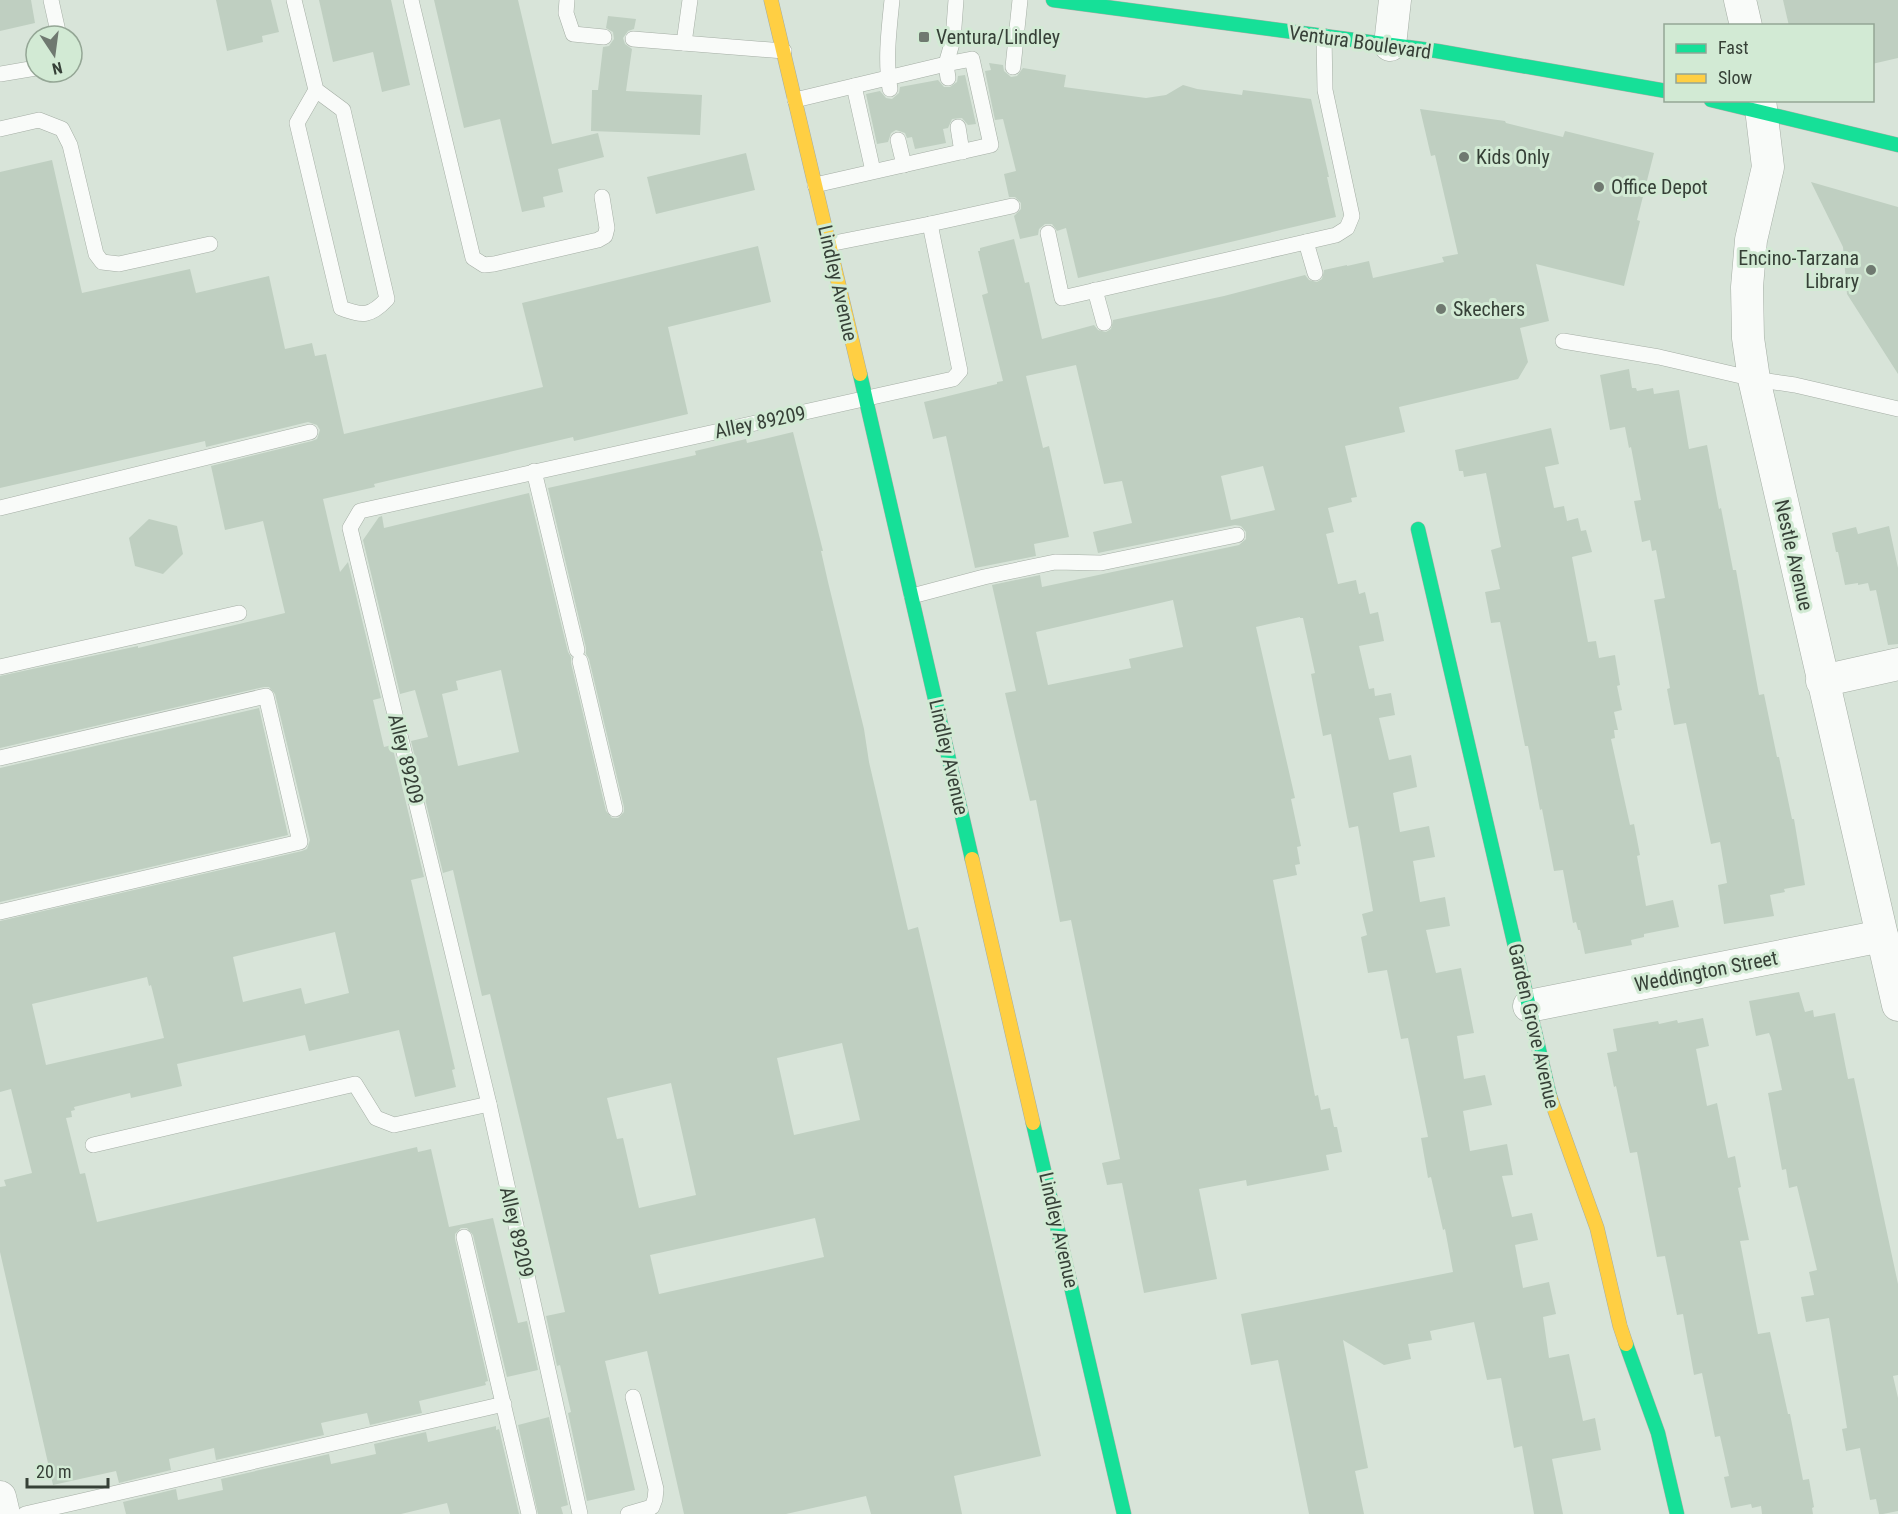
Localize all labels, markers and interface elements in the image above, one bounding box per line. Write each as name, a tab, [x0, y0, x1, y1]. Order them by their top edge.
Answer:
street label: Ventura Boulevard	[1287, 20, 1433, 64]
north arrow	[24, 24, 84, 84]
legend	[1664, 24, 1874, 102]
place label: Ventura/Lindley	[936, 25, 1060, 49]
marker: Ventura/Lindley	[917, 30, 931, 44]
text: Fast	[1718, 37, 1749, 58]
text: N	[50, 58, 64, 78]
text: Slow	[1718, 67, 1753, 88]
place label: Kids Only	[1476, 145, 1550, 169]
marker: Kids Only	[1457, 150, 1471, 164]
place label: Office Depot	[1611, 175, 1708, 199]
marker: Office Depot	[1592, 180, 1606, 194]
street label: Lindley Avenue	[813, 223, 863, 343]
place label: Encino-Tarzana Library	[1738, 246, 1859, 293]
marker: Encino-Tarzana Library	[1864, 263, 1878, 277]
place label: Skechers	[1453, 297, 1525, 321]
marker: Skechers	[1434, 302, 1448, 316]
street label: Alley 89209	[712, 401, 808, 443]
street label: Nestle Avenue	[1770, 497, 1818, 613]
street label: Lindley Avenue	[924, 697, 974, 817]
street label: Alley 89209	[383, 711, 429, 807]
street label: Garden Grove Avenue	[1503, 941, 1565, 1111]
street label: Weddington Street	[1632, 945, 1780, 997]
street label: Lindley Avenue	[1034, 1170, 1084, 1290]
street label: Alley 89209	[495, 1184, 539, 1280]
scale bar	[27, 1451, 108, 1489]
text: 20 m	[36, 1461, 71, 1482]

